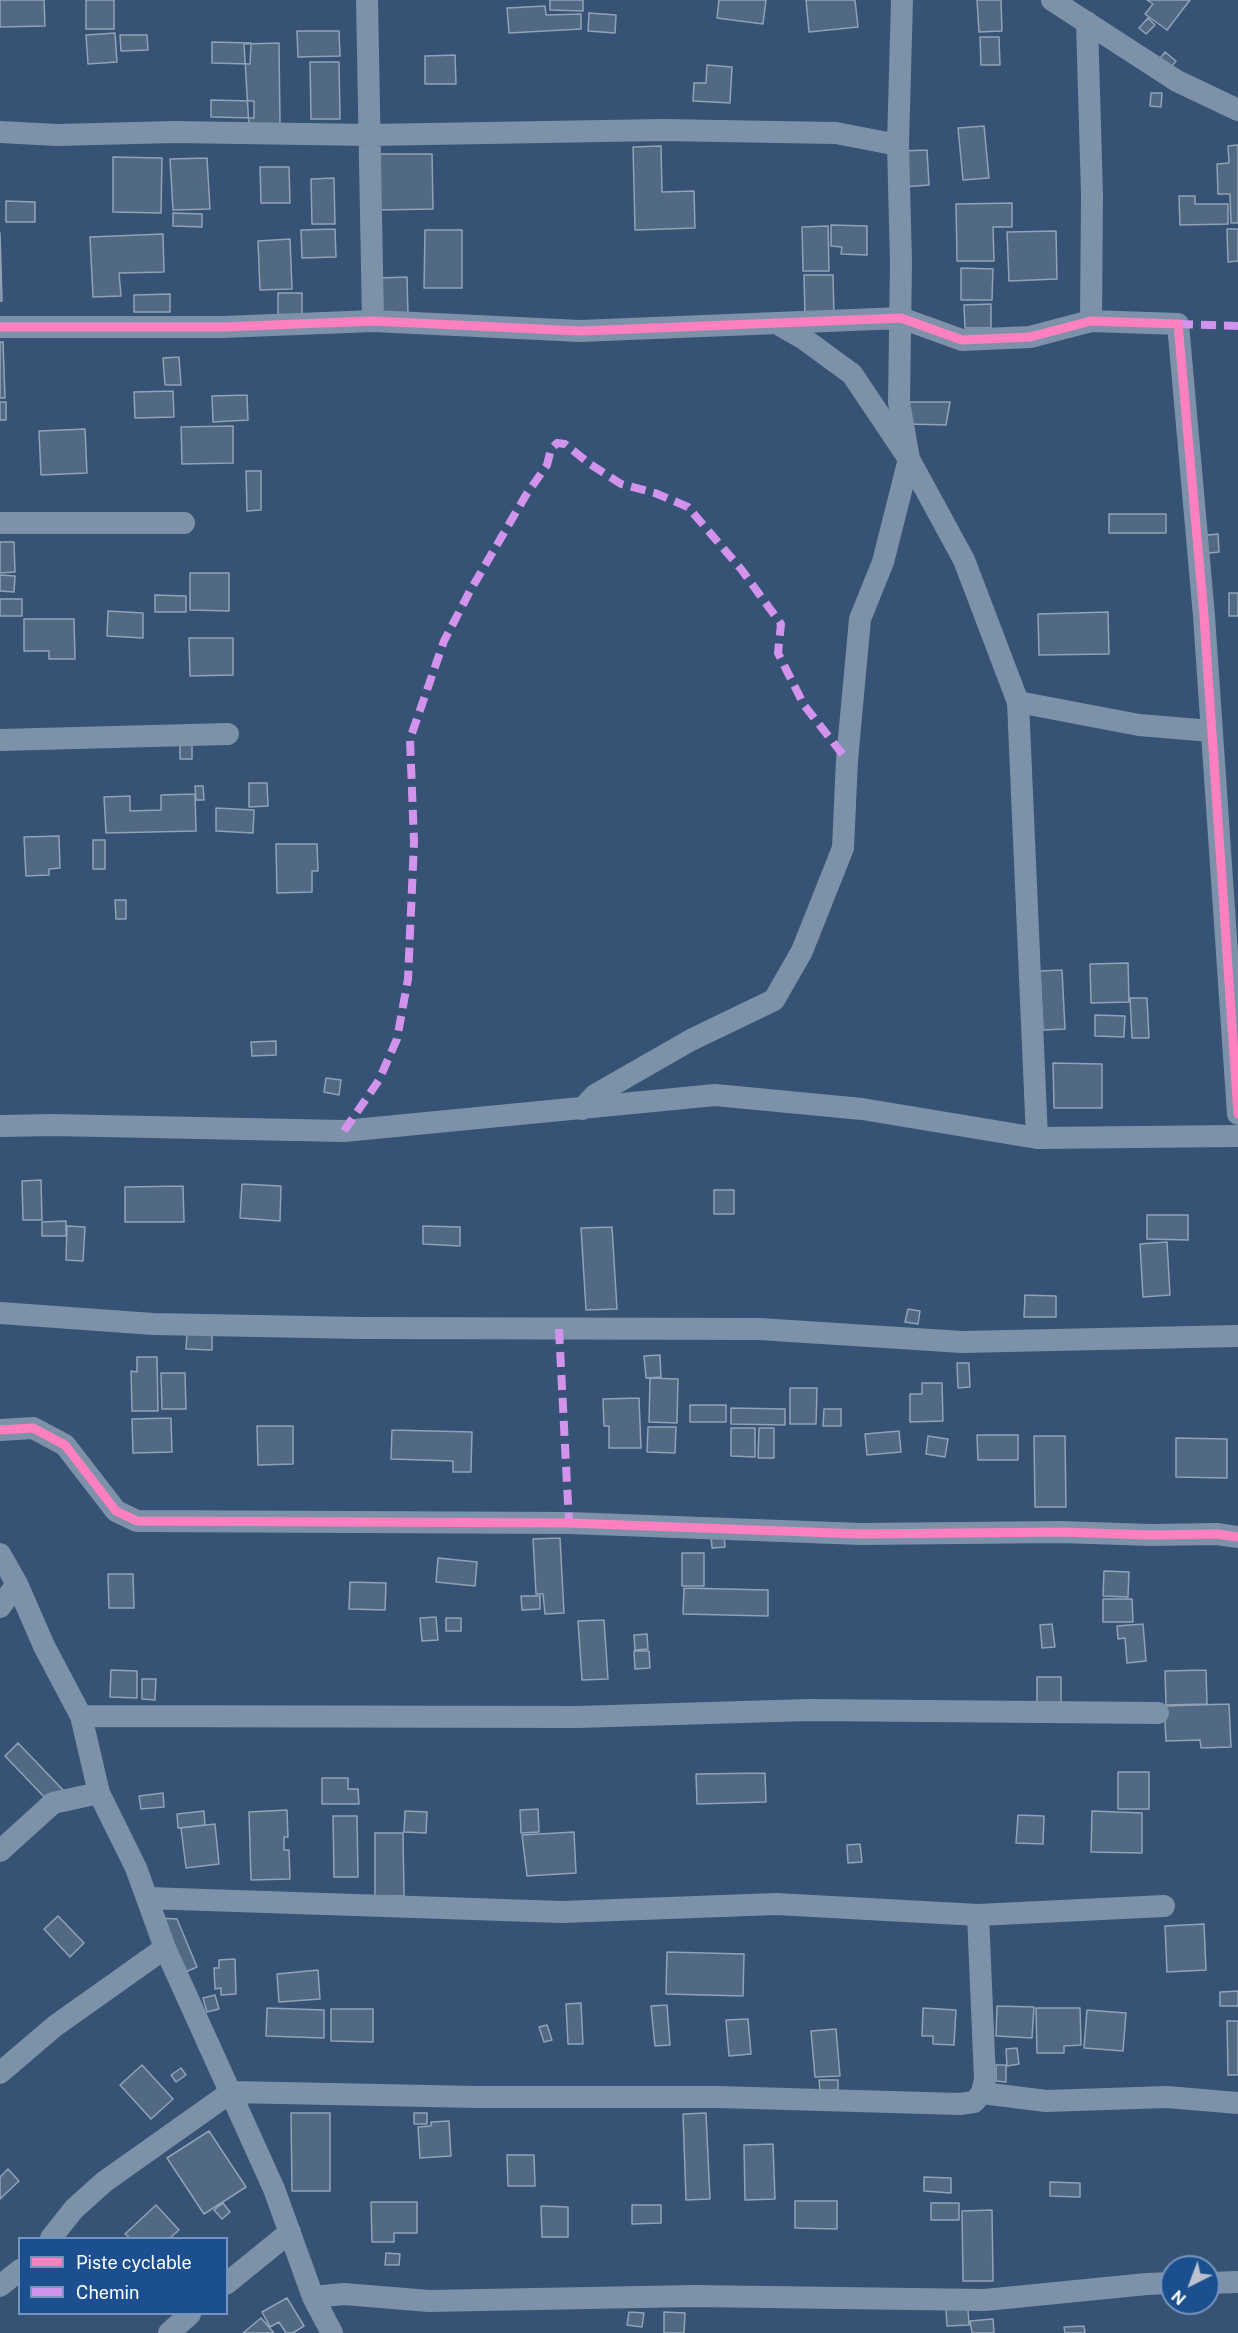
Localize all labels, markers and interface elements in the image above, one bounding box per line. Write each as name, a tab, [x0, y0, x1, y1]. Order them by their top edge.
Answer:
legend	[18, 2237, 228, 2315]
text: Piste cyclable	[76, 2252, 192, 2273]
north arrow	[1160, 2255, 1220, 2315]
text: Chemin	[76, 2282, 140, 2303]
text: N	[1168, 2286, 1190, 2309]

